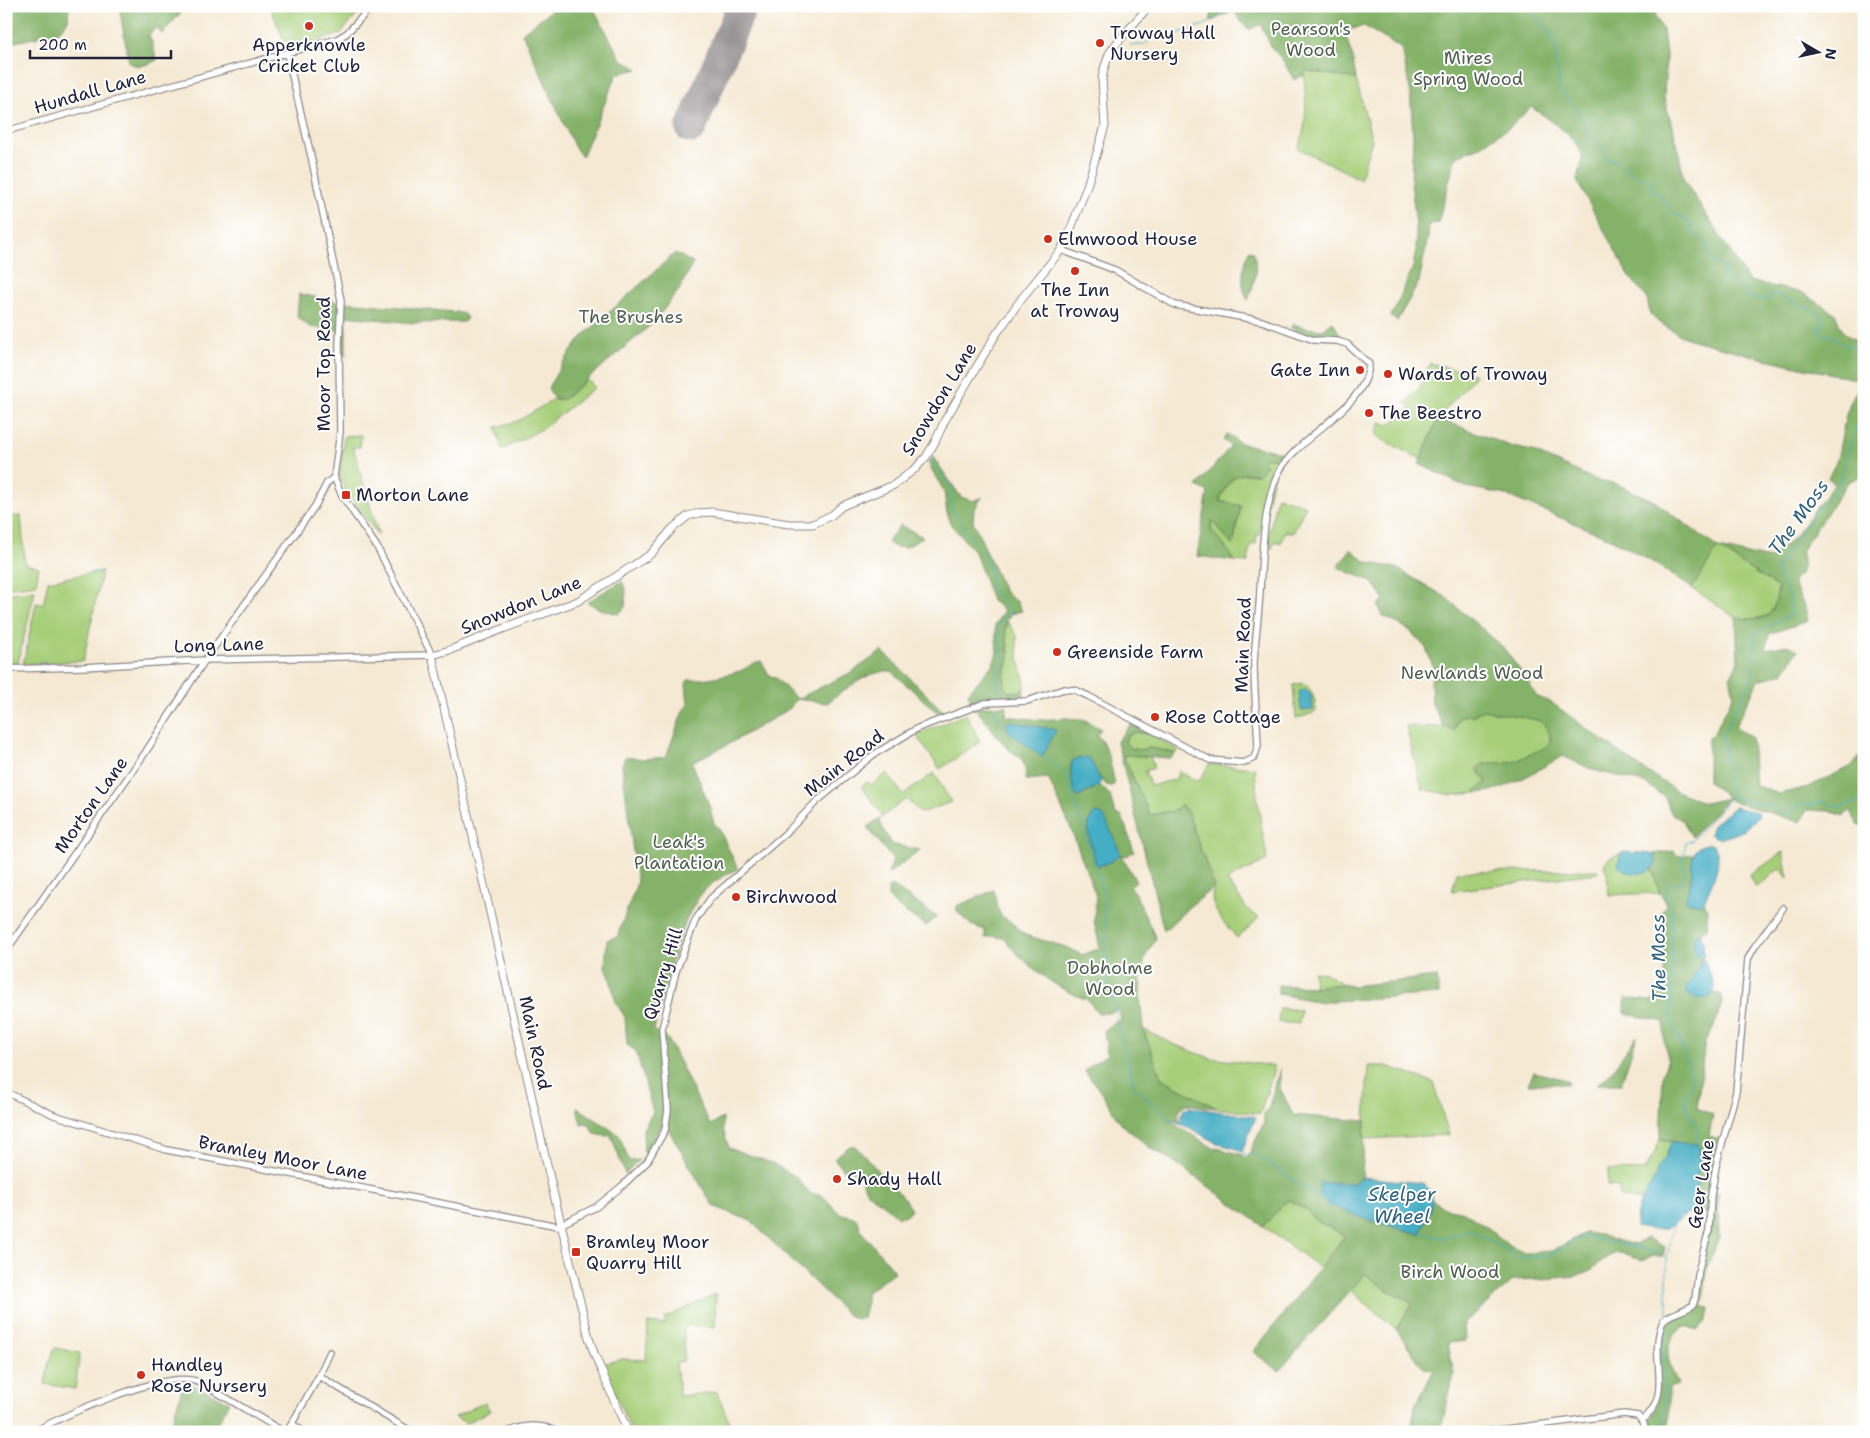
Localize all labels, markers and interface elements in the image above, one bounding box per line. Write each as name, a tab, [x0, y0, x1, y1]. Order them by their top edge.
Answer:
park label: Pearson's Wood	[1271, 17, 1351, 62]
marker: Apperknowle Cricket Club	[303, 20, 315, 32]
place label: Troway Hall Nursery	[1110, 21, 1216, 66]
scale bar	[30, 28, 171, 60]
north arrow	[1792, 28, 1842, 78]
place label: Apperknowle Cricket Club	[252, 33, 366, 78]
text: 200 m	[38, 35, 87, 55]
marker: Troway Hall Nursery	[1094, 37, 1106, 49]
park label: Mires Spring Wood	[1413, 46, 1523, 91]
text: N	[1821, 47, 1841, 61]
street label: Hundall Lane	[31, 64, 149, 120]
place label: Elmwood House	[1058, 227, 1197, 251]
marker: Elmwood House	[1042, 233, 1054, 245]
marker: The Inn at Troway	[1069, 265, 1081, 277]
place label: The Inn at Troway	[1030, 278, 1120, 323]
street label: Moor Top Road	[312, 297, 336, 431]
park label: The Brushes	[579, 305, 683, 329]
street label: Snowdon Lane	[896, 338, 982, 460]
place label: Gate Inn	[1270, 358, 1350, 382]
place label: Wards of Troway	[1398, 362, 1548, 386]
marker: Gate Inn	[1354, 364, 1366, 376]
marker: Wards of Troway	[1382, 368, 1394, 380]
place label: The Beestro	[1379, 401, 1482, 425]
marker: The Beestro	[1363, 407, 1375, 419]
water label: The Moss	[1762, 474, 1834, 560]
place label: Morton Lane	[356, 483, 469, 507]
marker: Morton Lane	[340, 489, 352, 501]
street label: Snowdon Lane	[457, 570, 585, 640]
street label: Main Road	[1229, 597, 1257, 693]
street label: Long Lane	[173, 631, 265, 659]
place label: Greenside Farm	[1067, 640, 1204, 664]
marker: Greenside Farm	[1051, 646, 1063, 658]
park label: Newlands Wood	[1401, 661, 1543, 685]
place label: Rose Cottage	[1165, 705, 1281, 729]
marker: Rose Cottage	[1149, 711, 1161, 723]
street label: Main Road	[799, 724, 889, 802]
street label: Morton Lane	[49, 752, 133, 858]
park label: Leak's Plantation	[634, 830, 724, 875]
place label: Birchwood	[746, 885, 837, 909]
marker: Birchwood	[730, 891, 742, 903]
water label: The Moss	[1645, 914, 1672, 1002]
street label: Quarry Hill	[638, 924, 689, 1023]
park label: Dobholme Wood	[1067, 956, 1153, 1001]
street label: Main Road	[513, 994, 557, 1092]
street label: Bramley Moor Lane	[196, 1130, 370, 1186]
street label: Geer Lane	[1682, 1138, 1720, 1230]
place label: Shady Hall	[847, 1167, 942, 1191]
marker: Shady Hall	[831, 1173, 843, 1185]
water label: Skelper Wheel	[1368, 1182, 1437, 1229]
place label: Bramley Moor Quarry Hill	[586, 1230, 710, 1275]
marker: Bramley Moor Quarry Hill	[570, 1246, 582, 1258]
park label: Birch Wood	[1401, 1260, 1499, 1284]
place label: Handley Rose Nursery	[151, 1353, 267, 1398]
marker: Handley Rose Nursery	[135, 1369, 147, 1381]

